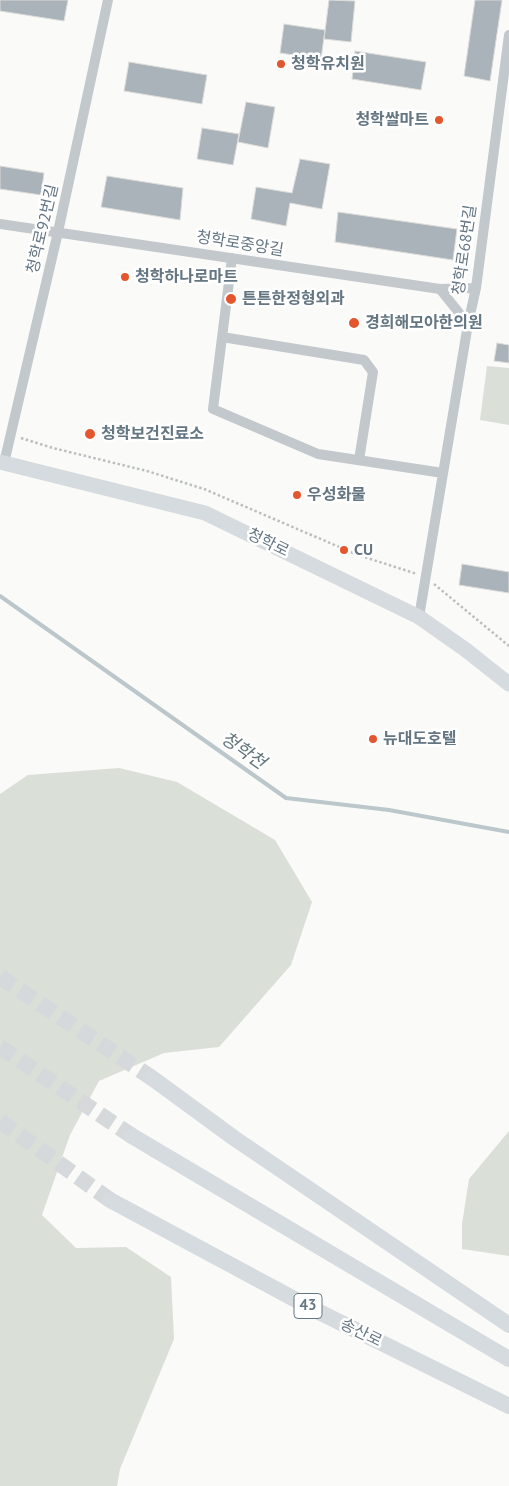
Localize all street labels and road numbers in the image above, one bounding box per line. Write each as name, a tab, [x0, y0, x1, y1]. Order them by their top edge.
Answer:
street label: 청학로92번길	[23, 182, 63, 276]
street label: 청학로68번길	[449, 204, 481, 296]
street label: 청학로중앙길	[195, 228, 285, 260]
street label: 청학로	[244, 525, 292, 561]
road number: 43	[294, 1294, 322, 1318]
street label: 송산로	[337, 1315, 385, 1351]

